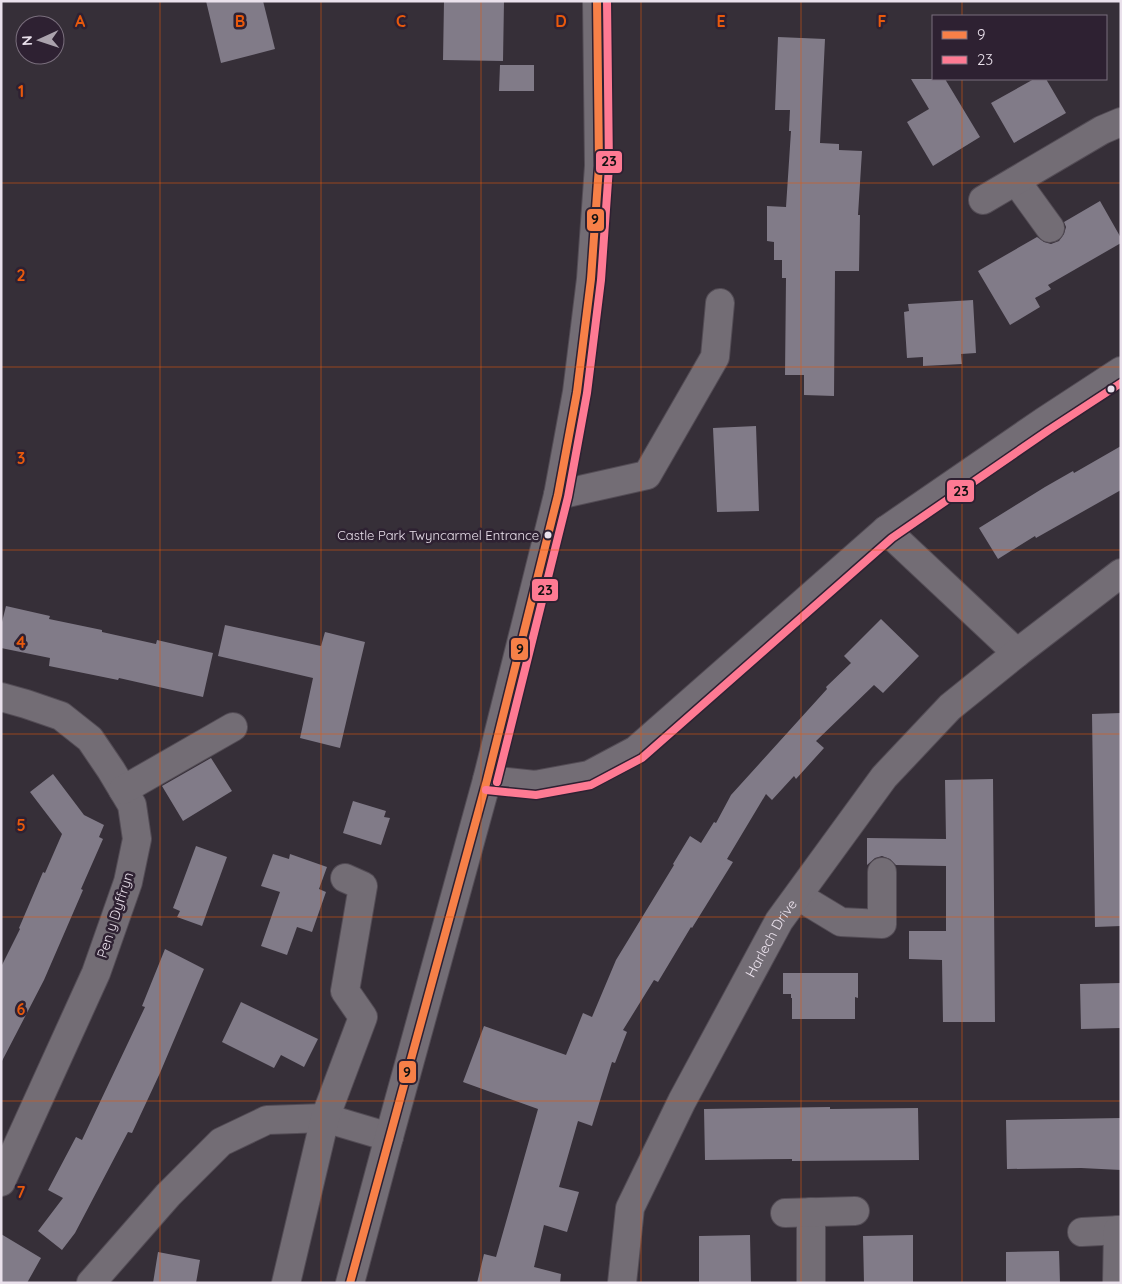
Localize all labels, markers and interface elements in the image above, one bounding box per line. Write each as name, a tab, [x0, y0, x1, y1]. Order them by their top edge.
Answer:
text: A	[75, 11, 86, 31]
text: B	[235, 11, 245, 31]
text: C	[396, 11, 406, 31]
text: D	[555, 11, 567, 31]
text: E	[716, 11, 726, 31]
text: F	[878, 11, 887, 31]
north arrow	[15, 15, 65, 65]
legend	[932, 15, 1107, 80]
text: 9	[977, 25, 985, 44]
text: N	[18, 35, 36, 46]
text: 23	[977, 50, 993, 69]
text: 1	[18, 81, 24, 101]
line badge: 23	[595, 150, 623, 174]
text: 23	[601, 152, 617, 170]
line badge: 9	[586, 208, 605, 232]
text: 9	[591, 210, 599, 228]
text: 2	[16, 265, 26, 285]
unlabelled marker	[1106, 384, 1116, 394]
text: 3	[17, 448, 25, 468]
line badge: 23	[946, 479, 975, 503]
text: 23	[953, 482, 969, 500]
place label: Castle Park Twyncarmel Entrance	[337, 527, 539, 543]
marker: Castle Park Twyncarmel Entrance	[543, 530, 553, 540]
line badge: 23	[531, 578, 559, 602]
text: 23	[537, 581, 553, 599]
text: 4	[16, 632, 26, 652]
line badge: 9	[510, 637, 529, 661]
text: 9	[516, 640, 524, 658]
text: 5	[16, 815, 26, 835]
street label: Pen y Dyffryn	[93, 870, 137, 960]
street label: Harlech Drive	[741, 895, 801, 981]
text: 6	[17, 999, 26, 1019]
line badge: 9	[398, 1060, 417, 1084]
text: 9	[403, 1063, 411, 1081]
text: 7	[17, 1182, 26, 1202]

